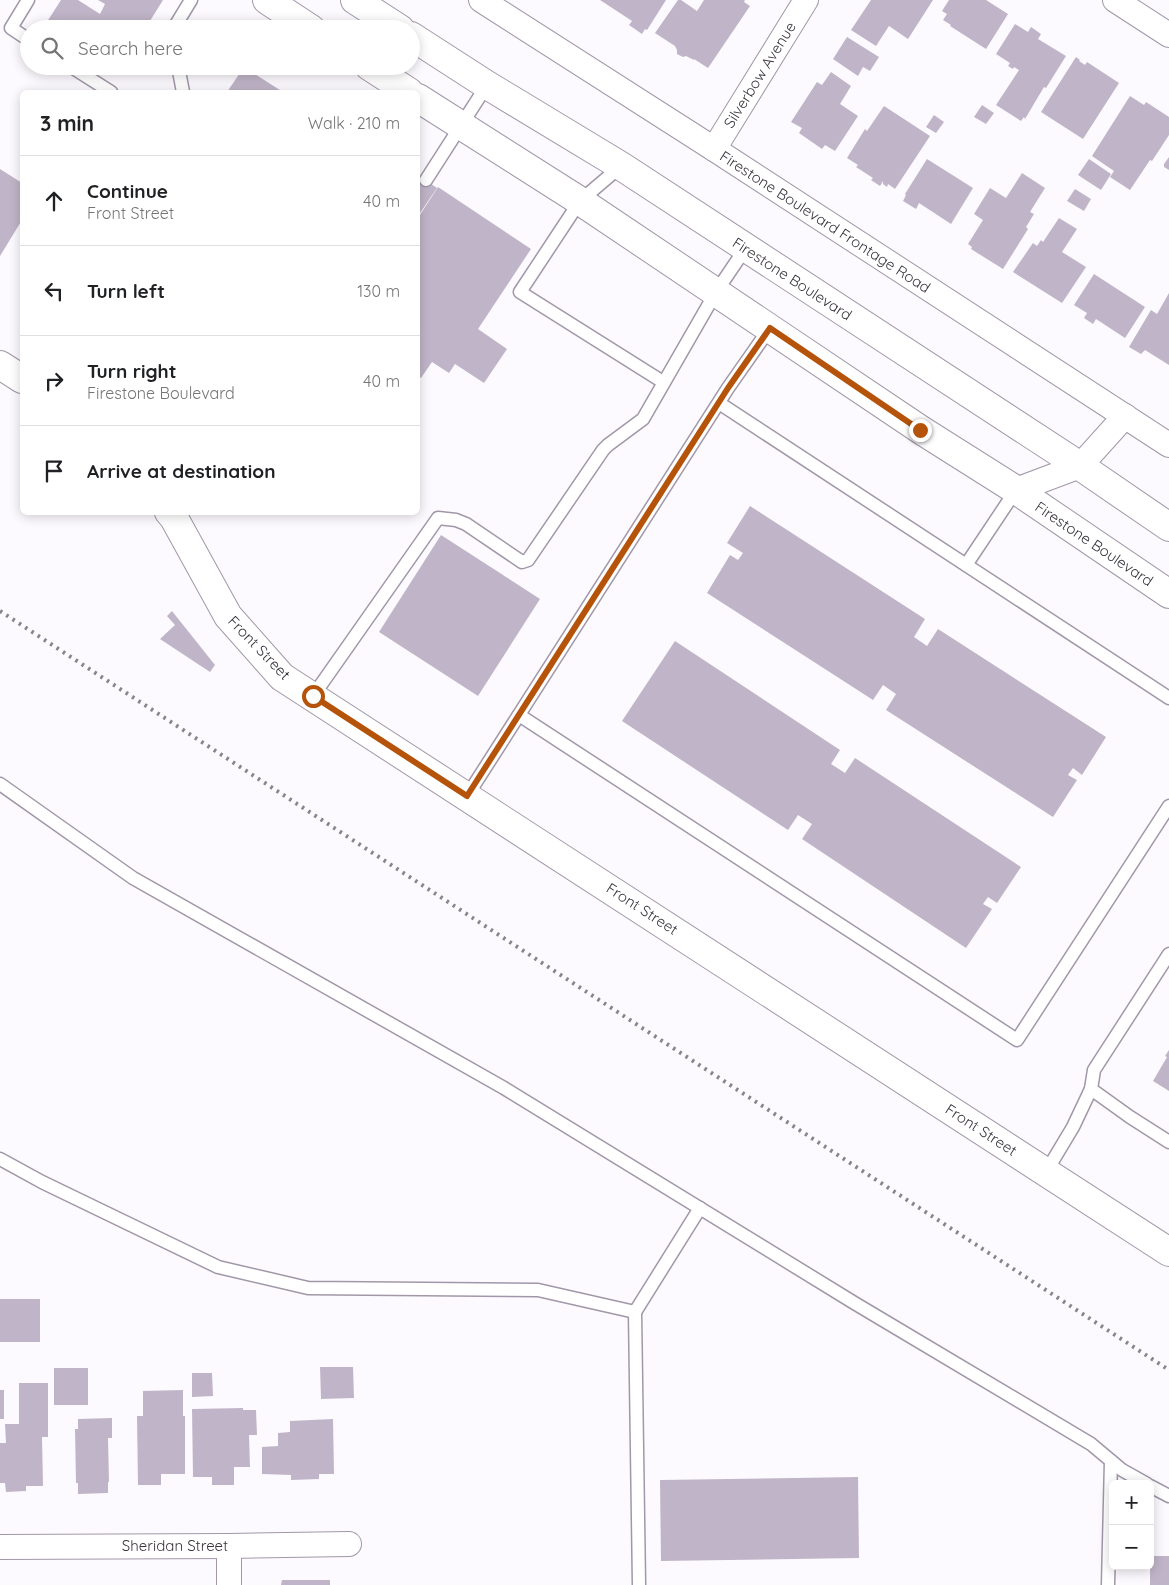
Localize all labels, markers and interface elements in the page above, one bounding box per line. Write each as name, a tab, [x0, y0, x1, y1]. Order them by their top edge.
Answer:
street label: Silverbow Avenue	[719, 18, 800, 131]
search box	[20, 20, 420, 75]
icon: search	[38, 34, 66, 62]
text: Search here	[78, 36, 183, 60]
text: 3 min	[40, 110, 94, 136]
text: Walk · 210 m	[308, 113, 400, 133]
street label: Firestone Boulevard Frontage Road	[716, 147, 934, 297]
text: Continue	[87, 179, 168, 203]
icon: ahead	[40, 187, 68, 215]
text: 40 m	[363, 191, 400, 211]
text: Front Street	[87, 203, 174, 223]
street label: Firestone Boulevard	[729, 234, 855, 324]
icon: left	[40, 277, 68, 305]
text: Turn left	[87, 279, 165, 303]
text: 130 m	[357, 281, 400, 301]
text: Turn right	[87, 359, 176, 383]
icon: right	[40, 367, 68, 395]
text: 40 m	[363, 371, 400, 391]
text: Firestone Boulevard	[87, 383, 235, 403]
route end	[909, 419, 932, 442]
icon: arrive	[40, 457, 68, 485]
text: Arrive at destination	[87, 459, 276, 483]
street label: Firestone Boulevard	[1032, 497, 1157, 590]
street label: Front Street	[224, 612, 295, 684]
route start	[302, 685, 325, 708]
street label: Front Street	[603, 878, 682, 939]
street label: Front Street	[942, 1099, 1021, 1160]
map controls	[1109, 1480, 1154, 1570]
button: +	[1109, 1480, 1154, 1525]
button: −	[1109, 1525, 1154, 1570]
street label: Sheridan Street	[122, 1536, 228, 1555]

